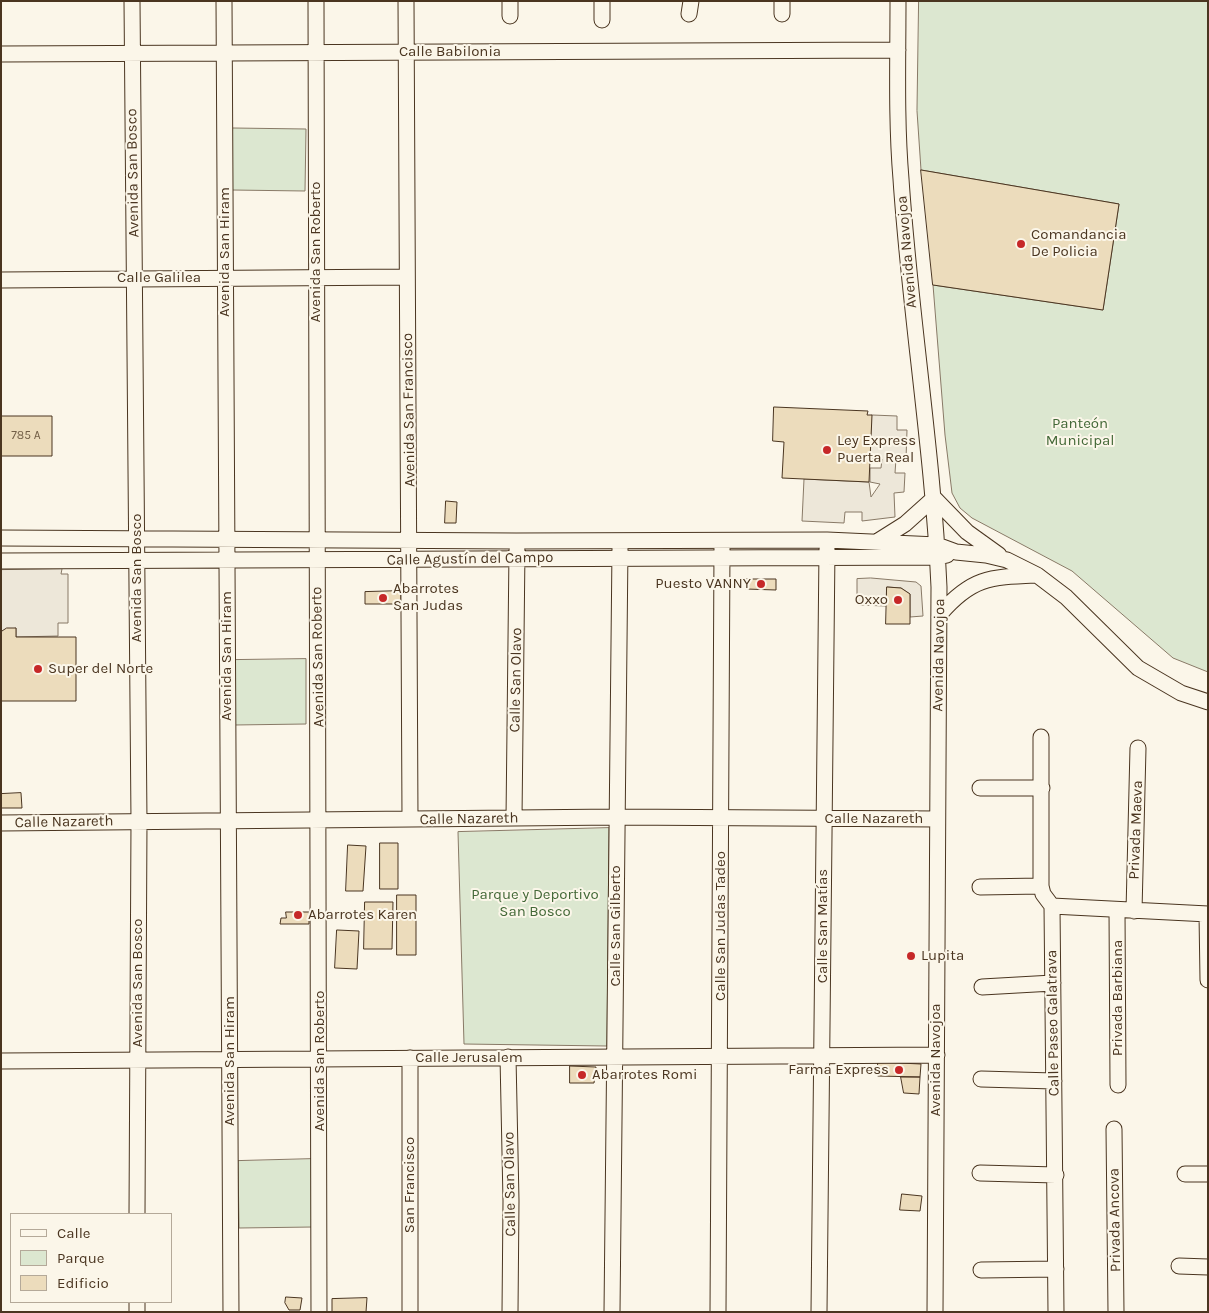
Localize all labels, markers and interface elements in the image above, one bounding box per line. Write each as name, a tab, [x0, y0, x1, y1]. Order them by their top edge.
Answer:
street label: Calle Babilonia	[399, 43, 501, 61]
street label: Avenida San Bosco	[123, 108, 143, 238]
street label: Avenida San Roberto	[307, 182, 325, 322]
street label: Avenida San Hiram	[216, 187, 234, 317]
street label: Avenida Navojoa	[893, 195, 921, 309]
place label: Comandancia De Policia	[1031, 226, 1126, 261]
marker: Comandancia De Policia	[1015, 238, 1027, 250]
street label: Calle Galilea	[117, 269, 201, 287]
street label: Avenida San Francisco	[399, 333, 419, 487]
park label: Panteón Municipal	[1046, 415, 1114, 450]
house number: 785 A	[11, 429, 41, 443]
place label: Ley Express Puerta Real	[837, 432, 916, 467]
marker: Ley Express Puerta Real	[821, 444, 833, 456]
street label: Avenida San Bosco	[128, 513, 146, 643]
street label: Calle Agustín del Campo	[387, 549, 553, 569]
place label: Puesto VANNY	[655, 575, 751, 593]
marker: Puesto VANNY	[755, 578, 767, 590]
place label: Abarrotes San Judas	[393, 580, 463, 615]
street label: Avenida San Roberto	[308, 586, 328, 728]
street label: Avenida San Hiram	[218, 591, 236, 721]
place label: Oxxo	[855, 591, 888, 609]
marker: Abarrotes San Judas	[377, 592, 389, 604]
marker: Oxxo	[892, 594, 904, 606]
street label: Avenida Navojoa	[929, 598, 949, 712]
street label: Calle San Olavo	[506, 627, 526, 733]
place label: Super del Norte	[48, 660, 153, 678]
marker: Super del Norte	[32, 663, 44, 675]
street label: Privada Maeva	[1125, 780, 1147, 880]
street label: Calle Nazareth	[419, 809, 519, 829]
street label: Calle Nazareth	[825, 810, 923, 828]
street label: Calle Nazareth	[14, 812, 114, 832]
street label: Calle San Judas Tadeo	[712, 851, 730, 1001]
street label: Calle San Gilberto	[607, 865, 625, 987]
street label: Calle San Matías	[814, 869, 832, 983]
park label: Parque y Deportivo San Bosco	[471, 886, 599, 921]
place label: Abarrotes Karen	[308, 906, 417, 924]
marker: Abarrotes Karen	[292, 909, 304, 921]
street label: Avenida San Bosco	[129, 918, 147, 1048]
street label: Privada Barbiana	[1109, 940, 1127, 1056]
place label: Lupita	[921, 947, 964, 965]
marker: Lupita	[905, 950, 917, 962]
street label: Calle Paseo Galatrava	[1043, 950, 1063, 1096]
street label: Avenida San Roberto	[311, 991, 329, 1131]
street label: Avenida San Hiram	[221, 996, 239, 1126]
street label: Avenida Navojoa	[927, 1003, 945, 1117]
street label: Calle Jerusalem	[415, 1049, 523, 1067]
place label: Farma Express	[788, 1061, 889, 1079]
marker: Farma Express	[893, 1064, 905, 1076]
place label: Abarrotes Romi	[592, 1066, 697, 1084]
marker: Abarrotes Romi	[576, 1069, 588, 1081]
street label: Calle San Olavo	[500, 1131, 520, 1237]
street label: San Francisco	[401, 1137, 419, 1233]
street label: Privada Ancova	[1105, 1168, 1125, 1272]
legend	[10, 1213, 172, 1303]
text: Calle	[57, 1224, 91, 1242]
text: Parque	[57, 1249, 105, 1267]
text: Edificio	[57, 1274, 109, 1292]

